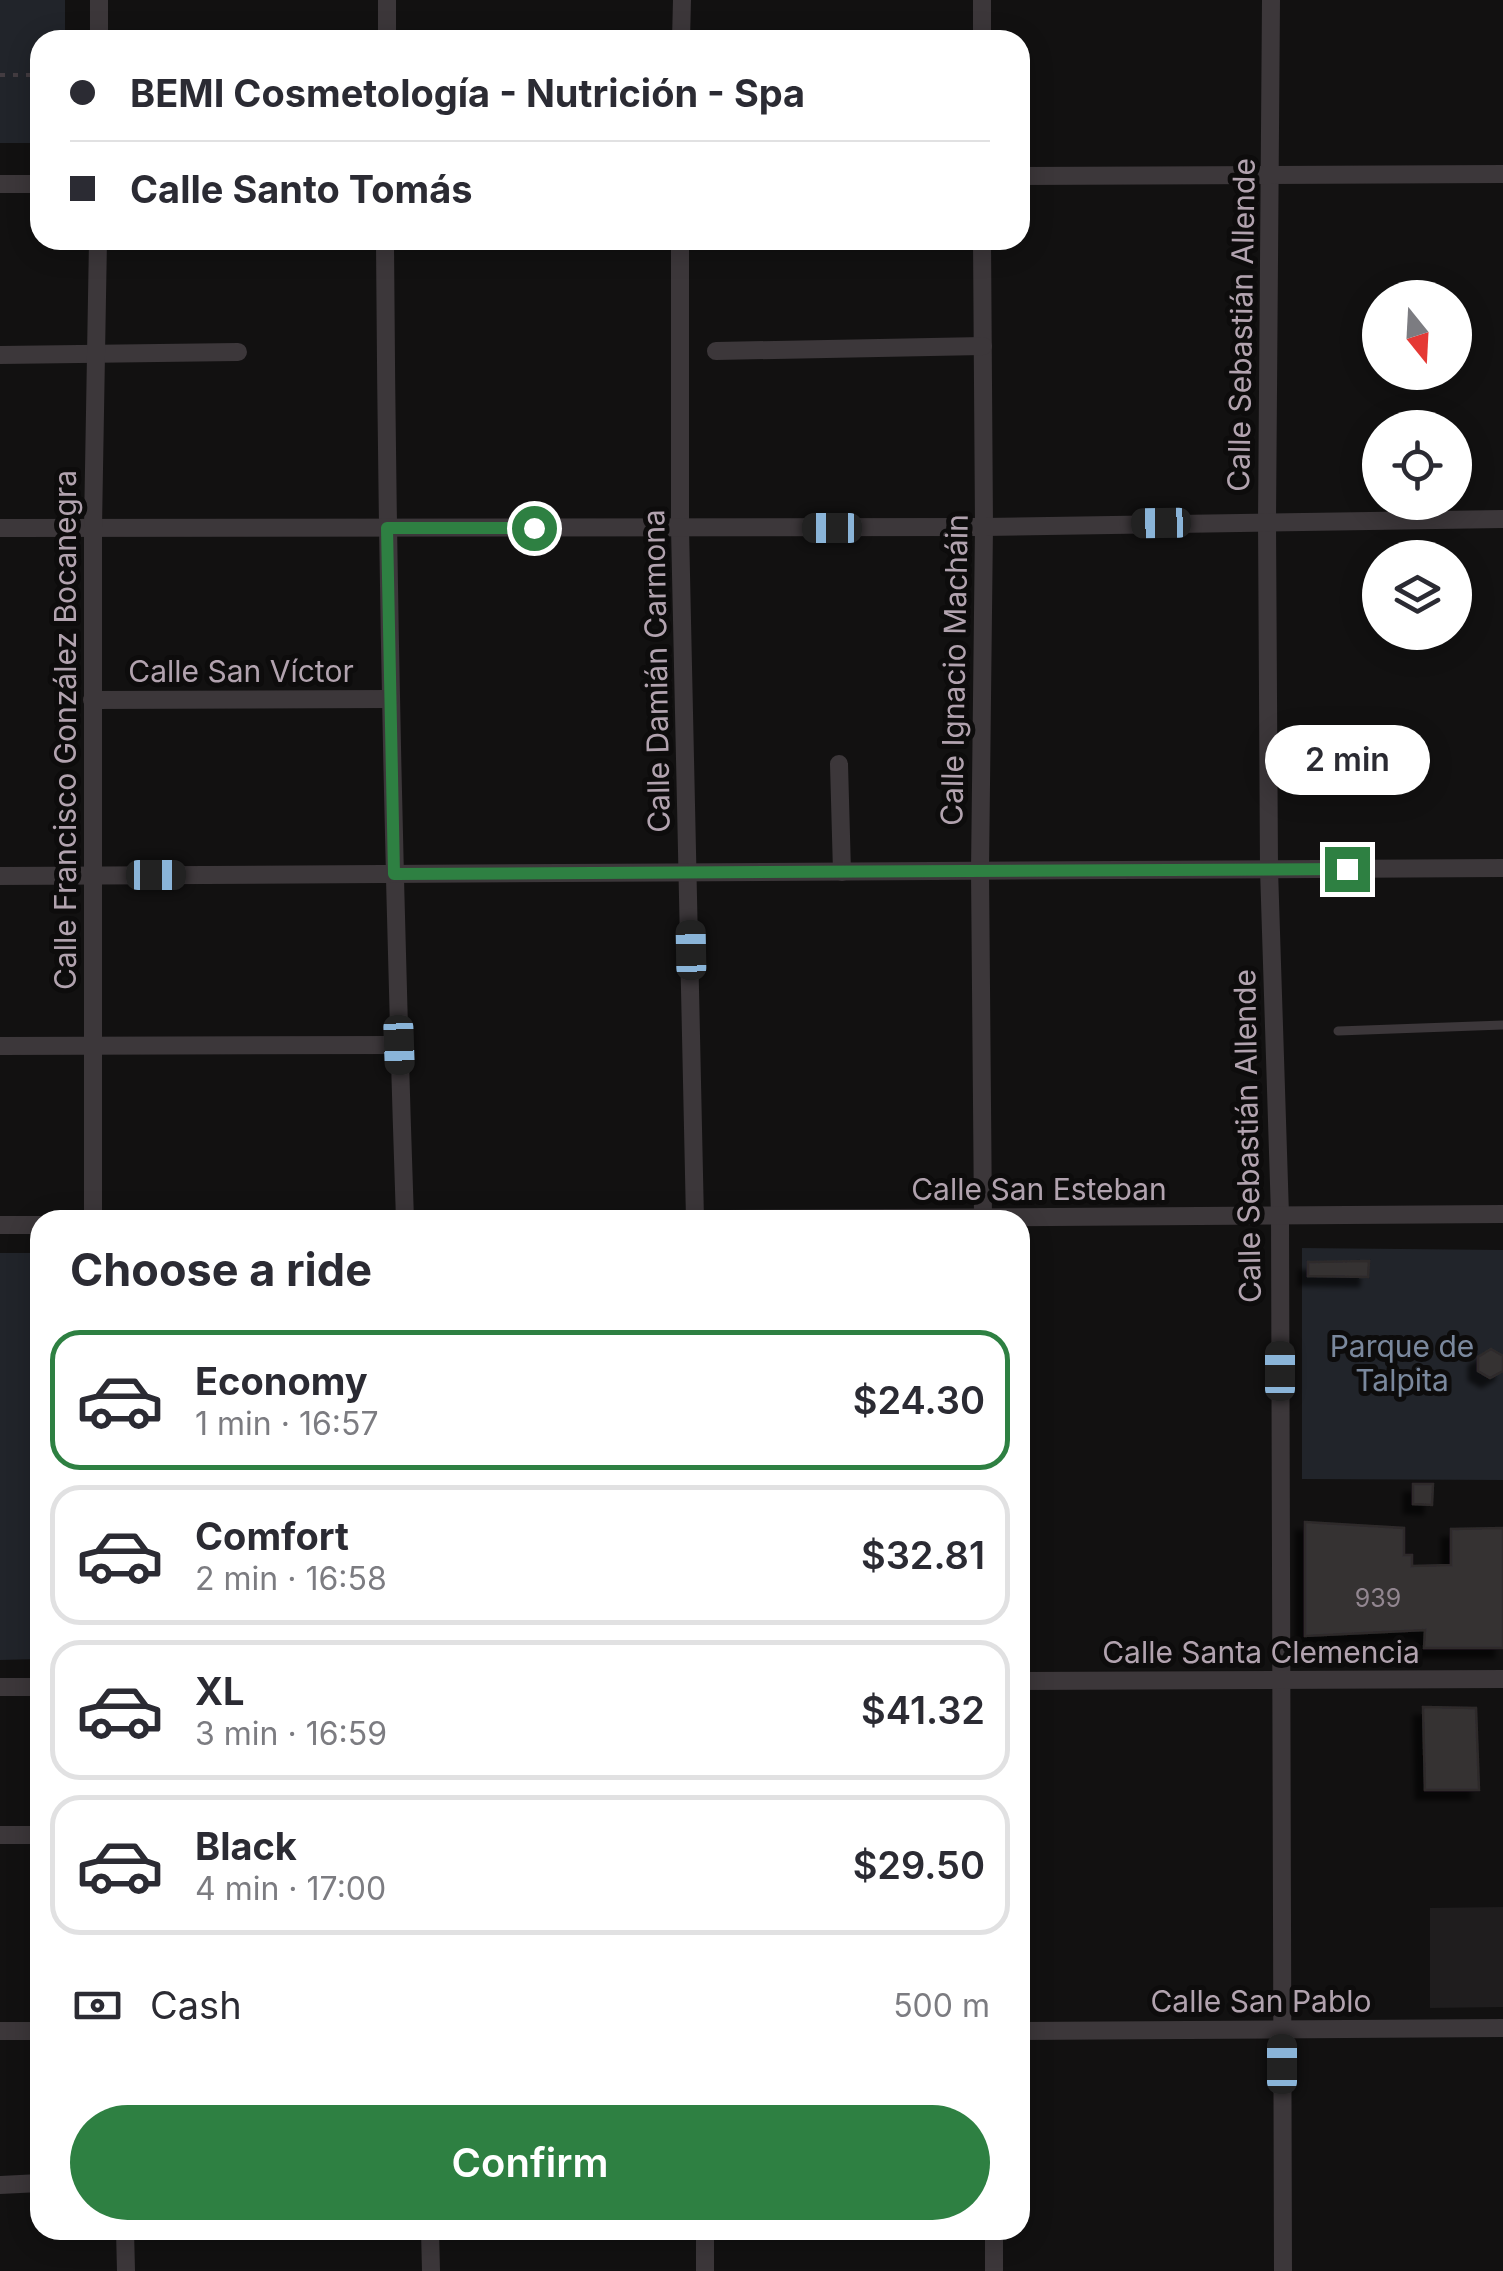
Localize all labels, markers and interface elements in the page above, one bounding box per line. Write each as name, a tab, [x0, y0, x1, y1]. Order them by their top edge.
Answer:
text: BEMI Cosmetología - Nutrición - Spa	[130, 70, 805, 116]
street label: Calle Sebastián Allende	[1220, 158, 1262, 492]
text: Calle Santo Tomás	[130, 166, 473, 212]
north arrow	[1362, 280, 1472, 390]
map controls	[1362, 280, 1472, 650]
button: locate	[1362, 410, 1472, 520]
street label: Calle Francisco González Bocanegra	[47, 470, 83, 990]
route start	[512, 506, 557, 551]
car	[1131, 507, 1191, 539]
street label: Calle Damián Carmona	[635, 509, 677, 833]
car	[802, 513, 862, 543]
street label: Calle Ignacio Macháin	[933, 514, 975, 826]
button: layers	[1362, 540, 1472, 650]
street label: Calle San Víctor	[128, 653, 354, 689]
callout: 2 min	[1264, 724, 1430, 794]
text: 2 min	[1305, 740, 1390, 779]
route end	[1325, 847, 1370, 892]
car	[126, 860, 186, 890]
car	[675, 920, 707, 980]
street label: Calle Sebastián Allende	[1226, 969, 1268, 1303]
car	[383, 1014, 415, 1076]
street label: Calle San Esteban	[911, 1171, 1167, 1207]
text: Choose a ride	[70, 1242, 372, 1297]
park label: Parque de Talpita	[1330, 1328, 1474, 1398]
car	[1265, 1341, 1295, 1401]
icon: car	[75, 1355, 165, 1445]
text: Economy	[195, 1358, 368, 1404]
text: $24.30	[853, 1377, 985, 1423]
text: 1 min · 16:57	[195, 1404, 379, 1443]
icon: car	[75, 1510, 165, 1600]
text: Comfort	[195, 1513, 349, 1559]
text: $32.81	[861, 1532, 985, 1578]
text: 2 min · 16:58	[195, 1559, 387, 1598]
house number: 939	[1355, 1583, 1401, 1613]
street label: Calle Santa Clemencia	[1102, 1634, 1420, 1670]
icon: car	[75, 1665, 165, 1755]
text: XL	[195, 1668, 245, 1714]
text: $41.32	[861, 1687, 985, 1733]
text: 3 min · 16:59	[195, 1714, 387, 1753]
icon: car	[75, 1820, 165, 1910]
text: Black	[195, 1823, 297, 1869]
text: $29.50	[853, 1842, 985, 1888]
text: 4 min · 17:00	[195, 1869, 386, 1908]
icon: cash	[70, 1978, 125, 2033]
text: Cash	[150, 1982, 242, 2028]
street label: Calle San Pablo	[1150, 1983, 1372, 2019]
text: 500 m	[893, 1986, 990, 2025]
car	[1267, 2034, 1297, 2094]
button: Confirm	[70, 2105, 990, 2220]

